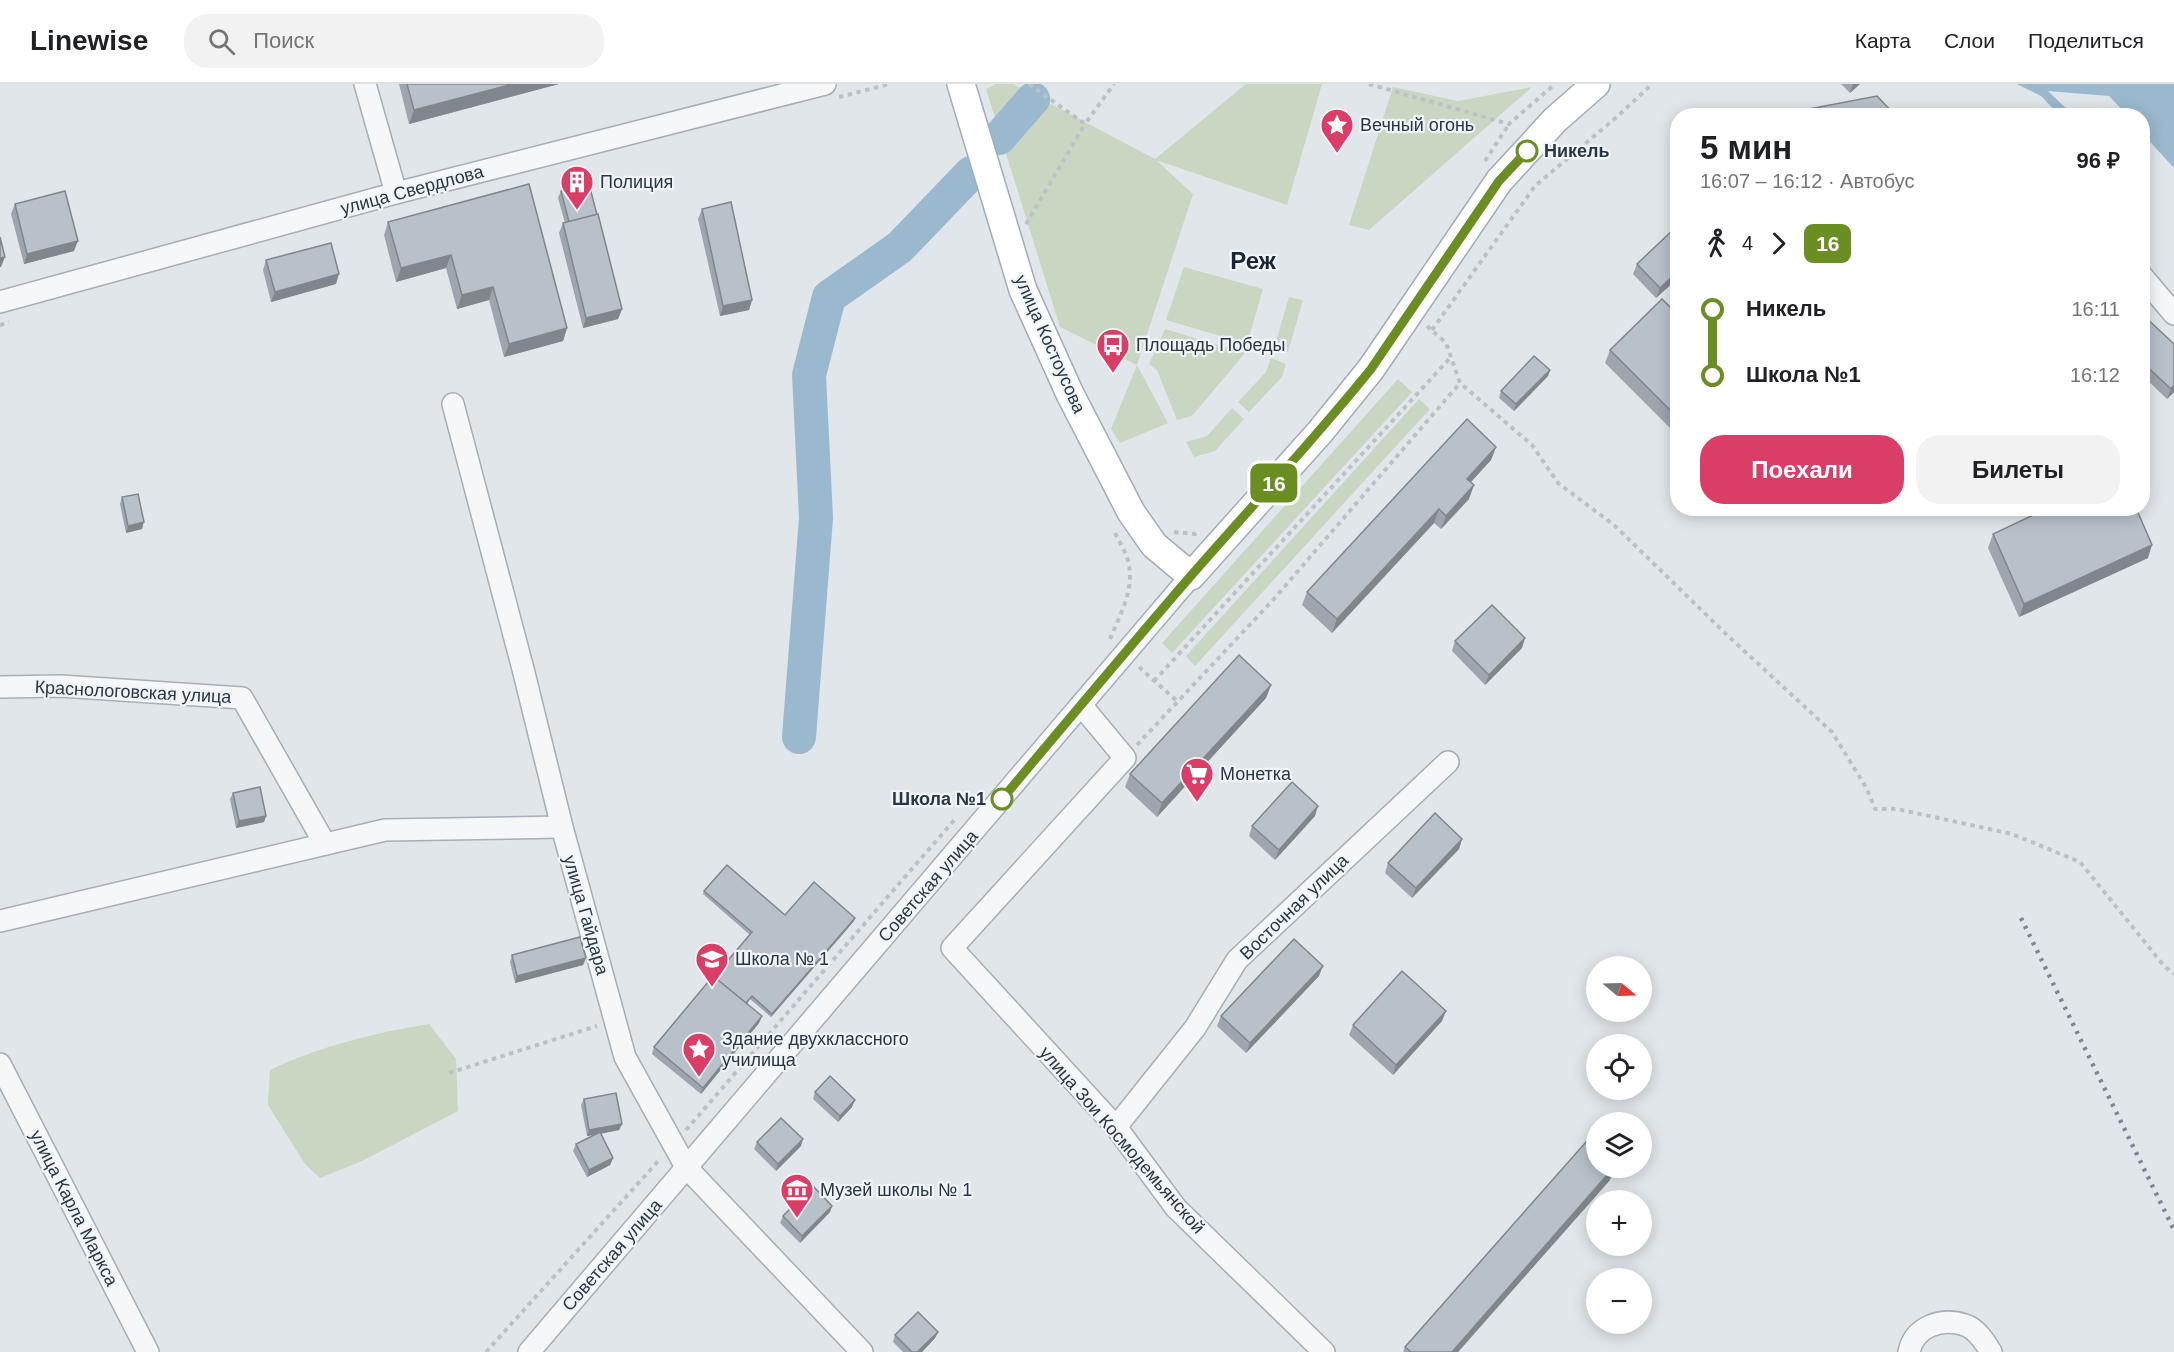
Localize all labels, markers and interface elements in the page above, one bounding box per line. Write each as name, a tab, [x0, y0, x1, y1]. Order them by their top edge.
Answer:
search box	[184, 14, 604, 68]
text: Linewise	[30, 25, 148, 56]
icon: search	[205, 25, 238, 58]
text: Поиск	[253, 28, 314, 53]
text: Карта	[1855, 29, 1911, 52]
text: Слои	[1944, 29, 1995, 52]
text: Поделиться	[2028, 29, 2144, 52]
place icon: Вечный огонь	[1319, 107, 1355, 154]
place label: Вечный огонь	[1360, 115, 1474, 135]
text: 5 мин	[1700, 129, 1792, 166]
marker: Никель	[1516, 140, 1538, 162]
place label: Никель	[1544, 141, 1610, 161]
text: 96 ₽	[2077, 148, 2120, 173]
street label: улица Свердлова	[338, 161, 487, 219]
building icon: Полиция	[559, 164, 595, 211]
text: 16:07 – 16:12 · Автобус	[1700, 170, 1914, 192]
place label: Полиция	[600, 172, 673, 192]
icon: walk	[1700, 227, 1733, 260]
icon: forward	[1762, 227, 1795, 260]
text: 4	[1742, 232, 1753, 254]
text: 16	[1816, 232, 1839, 255]
district label: Реж	[1230, 247, 1277, 274]
street label: улица Костоусова	[1011, 272, 1090, 417]
text: Никель	[1746, 296, 1826, 321]
text: 16:11	[2071, 298, 2120, 320]
bus stop icon: Площадь Победы	[1095, 327, 1131, 374]
place label: Площадь Победы	[1136, 335, 1285, 355]
text: Школа №1	[1746, 362, 1861, 387]
text: 16:12	[2070, 364, 2120, 386]
button: Поехали	[1700, 435, 1904, 504]
button: Билеты	[1916, 435, 2120, 504]
line badge: 16	[1247, 464, 1301, 502]
text: 16	[1262, 472, 1286, 495]
street label: Краснологовская улица	[34, 677, 233, 707]
supermarket icon: Монетка	[1179, 756, 1215, 803]
place label: Монетка	[1220, 764, 1292, 784]
marker: Школа №1	[991, 788, 1013, 810]
place label: Школа №1	[892, 789, 986, 809]
street label: Советская улица	[874, 825, 983, 946]
street label: Восточная улица	[1236, 850, 1353, 964]
street label: улица Гайдара	[559, 853, 613, 978]
school or university icon: Школа № 1	[694, 941, 730, 988]
place label: Школа № 1	[735, 949, 829, 969]
north arrow	[1586, 956, 1652, 1022]
map controls	[1586, 956, 1652, 1334]
place label: Здание двухклассного училища	[722, 1029, 909, 1070]
place icon: Здание двухклассного училища	[681, 1031, 717, 1078]
button: locate	[1586, 1034, 1652, 1100]
street label: улица Зои Космодемьянской	[1035, 1042, 1209, 1238]
button: layers	[1586, 1112, 1652, 1178]
street label: улица Карла Маркса	[26, 1127, 122, 1290]
museum icon: Музей школы № 1	[779, 1172, 815, 1219]
place label: Музей школы № 1	[820, 1180, 972, 1200]
button: +	[1586, 1190, 1652, 1256]
street label: Советская улица	[558, 1194, 667, 1315]
button: −	[1586, 1268, 1652, 1334]

